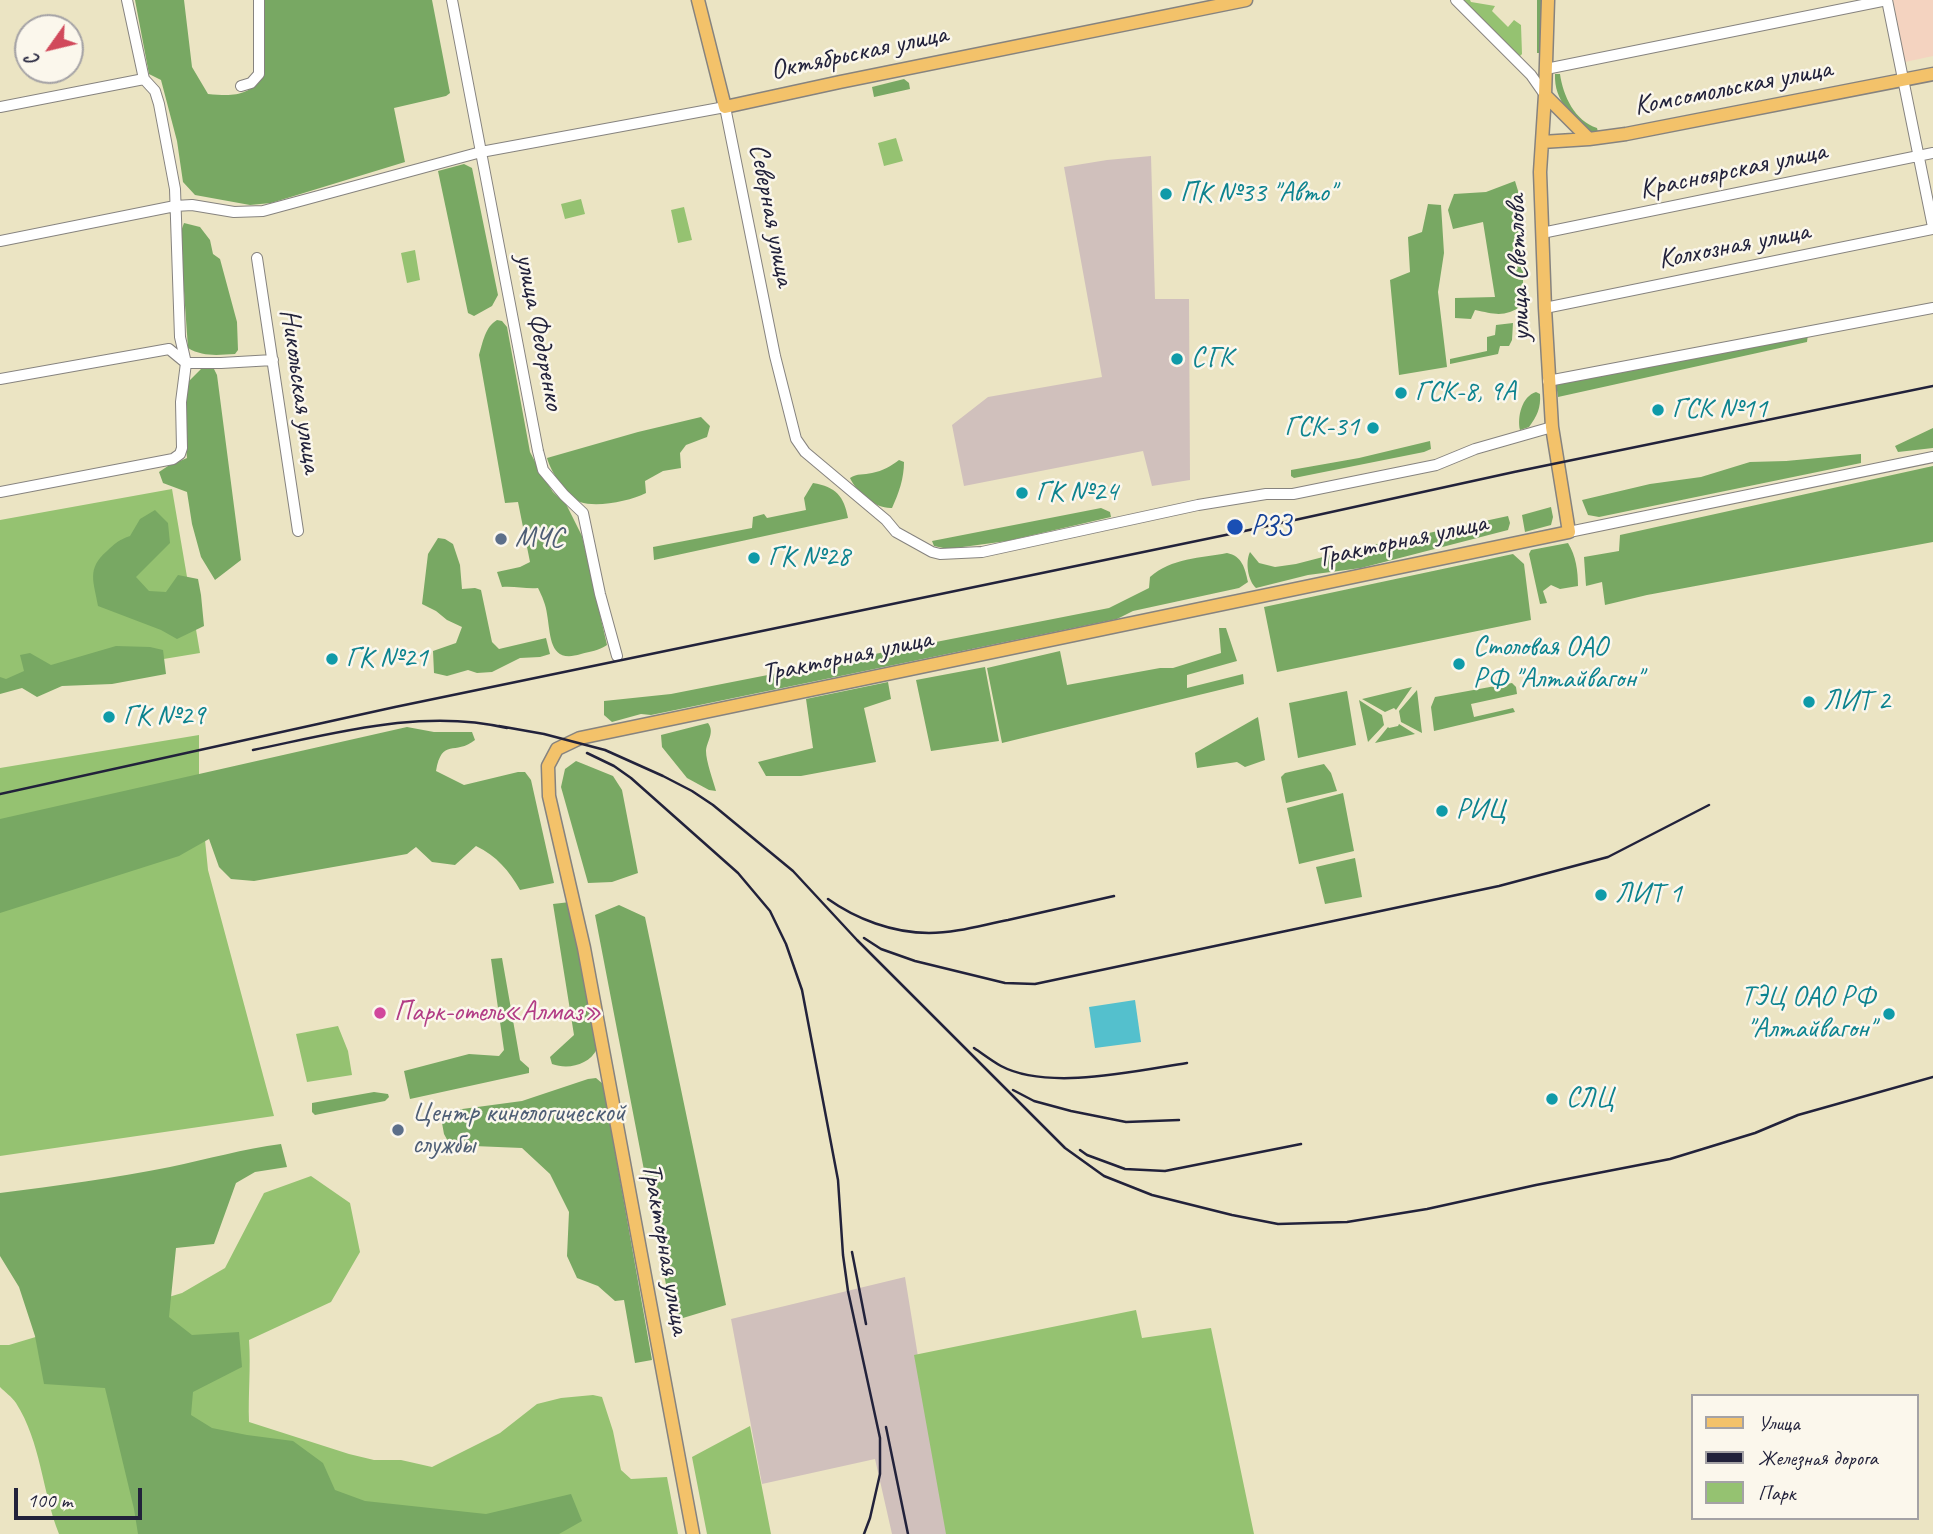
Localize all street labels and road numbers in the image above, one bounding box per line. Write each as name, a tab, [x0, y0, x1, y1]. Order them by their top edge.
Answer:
street label: Октябрьская улица	[767, 18, 951, 88]
street label: Комсомольская улица	[1631, 52, 1835, 124]
street label: Красноярская улица	[1637, 135, 1829, 207]
street label: Северная улица	[741, 141, 801, 289]
street label: улица Светлова	[1500, 194, 1538, 342]
street label: Колхозная улица	[1656, 215, 1812, 277]
street label: улица Федоренко	[507, 251, 571, 413]
street label: Никольская улица	[272, 307, 328, 475]
street label: Тракторная улица	[1314, 507, 1490, 575]
street label: Тракторная улица	[759, 623, 935, 691]
street label: Тракторная улица	[633, 1161, 697, 1337]

